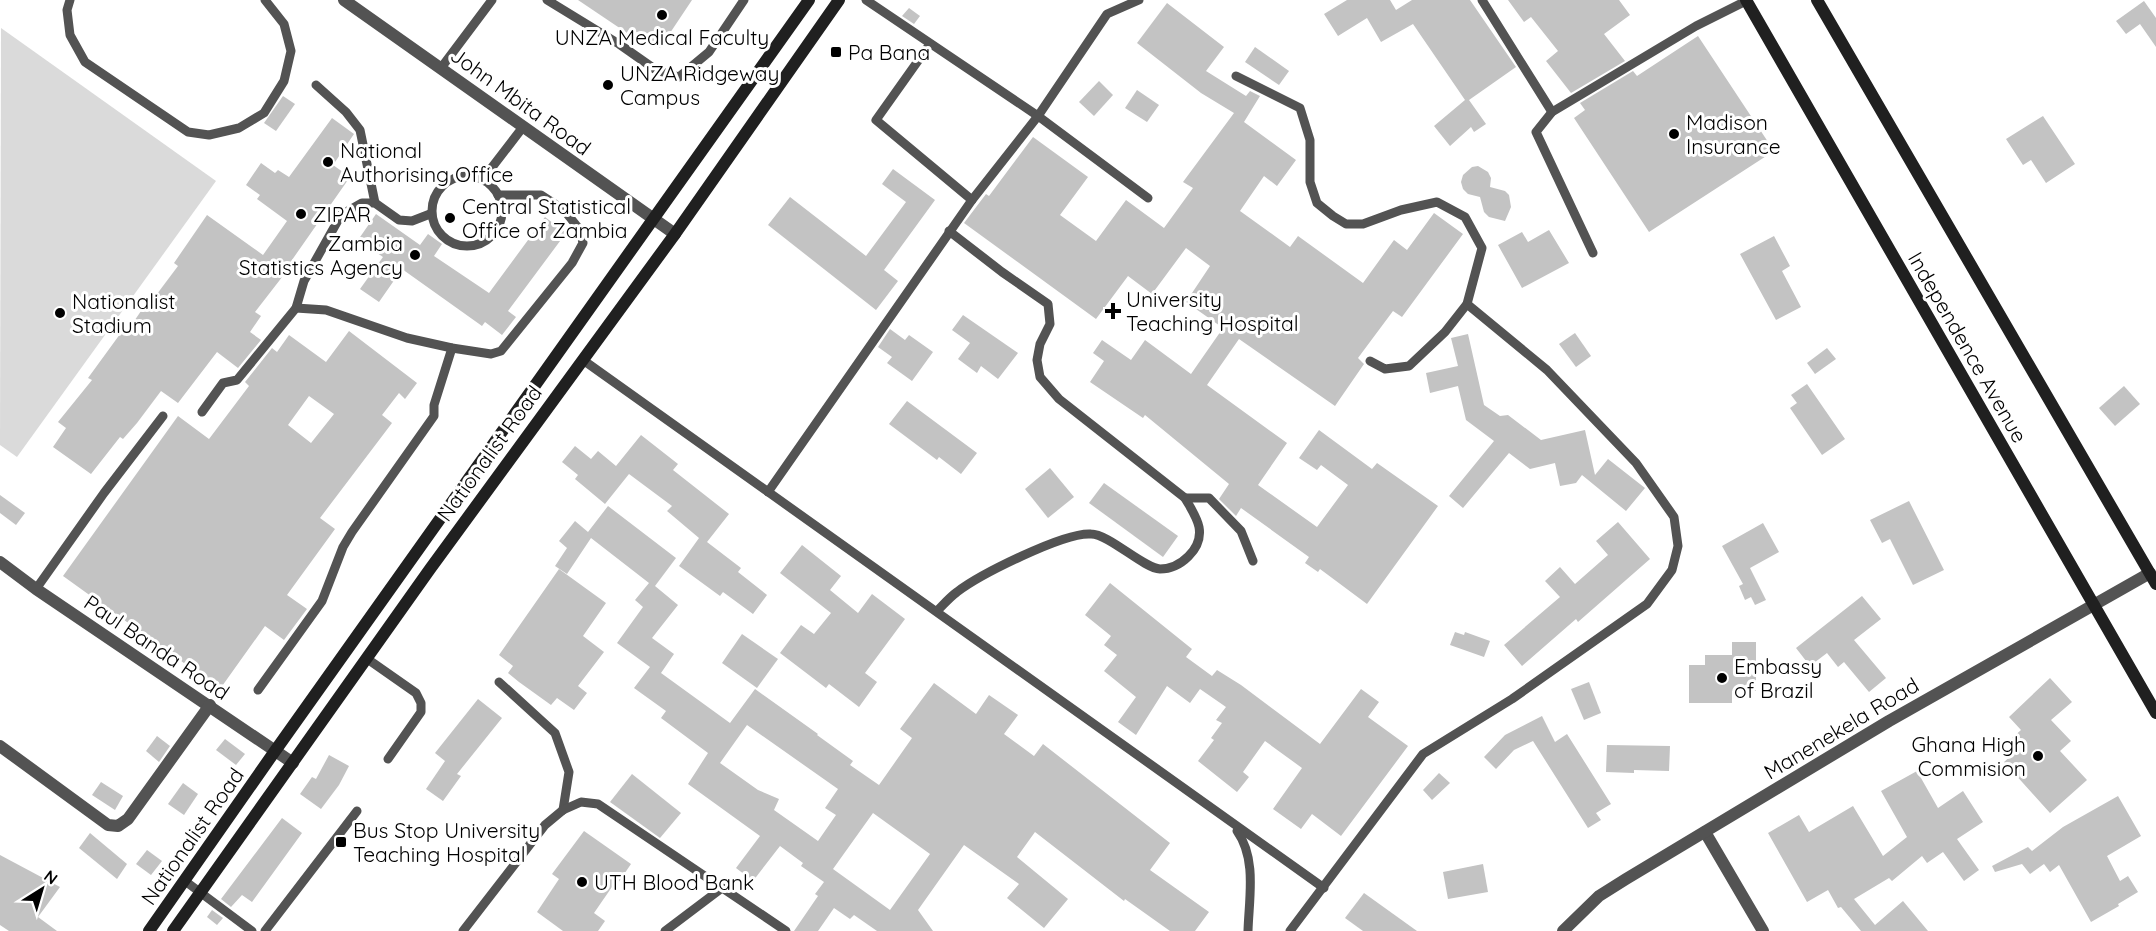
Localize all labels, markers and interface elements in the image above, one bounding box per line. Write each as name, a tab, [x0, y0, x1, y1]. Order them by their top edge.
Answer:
marker: UNZA Medical Faculty	[655, 8, 669, 22]
place label: UNZA Medical Faculty	[555, 24, 769, 50]
place label: Pa Bana	[848, 39, 930, 65]
street label: John Mbita Road	[446, 41, 596, 161]
marker: Pa Bana	[829, 45, 843, 59]
place label: UNZA Ridgeway Campus	[620, 60, 779, 110]
marker: UNZA Ridgeway Campus	[601, 78, 615, 92]
place label: Madison Insurance	[1686, 109, 1781, 159]
marker: Madison Insurance	[1667, 127, 1681, 141]
place label: National Authorising Office	[340, 137, 513, 187]
marker: National Authorising Office	[321, 155, 335, 169]
place label: Central Statistical Office of Zambia	[462, 193, 631, 243]
place label: ZIPAR	[313, 201, 371, 227]
marker: ZIPAR	[294, 207, 308, 221]
marker: Central Statistical Office of Zambia	[443, 211, 457, 225]
place label: Zambia Statistics Agency	[239, 230, 403, 280]
street label: Independence Avenue	[1903, 247, 2033, 447]
marker: Zambia Statistics Agency	[408, 248, 422, 262]
place label: University Teaching Hospital	[1126, 286, 1299, 336]
place label: Nationalist Stadium	[72, 288, 175, 338]
marker: University Teaching Hospital	[1104, 302, 1122, 320]
marker: Nationalist Stadium	[53, 306, 67, 320]
street label: Nationalist Road	[431, 380, 547, 526]
street label: Paul Banda Road	[80, 589, 234, 705]
place label: Embassy of Brazil	[1734, 653, 1822, 703]
marker: Embassy of Brazil	[1715, 671, 1729, 685]
street label: Manenekela Road	[1759, 671, 1923, 785]
place label: Ghana High Commision	[1912, 731, 2026, 781]
marker: Ghana High Commision	[2031, 749, 2045, 763]
street label: Nationalist Road	[135, 762, 249, 910]
place label: Bus Stop University Teaching Hospital	[353, 817, 540, 867]
marker: Bus Stop University Teaching Hospital	[334, 835, 348, 849]
north arrow	[12, 859, 72, 919]
text: N	[40, 865, 62, 889]
place label: UTH Blood Bank	[594, 869, 754, 895]
marker: UTH Blood Bank	[575, 875, 589, 889]

